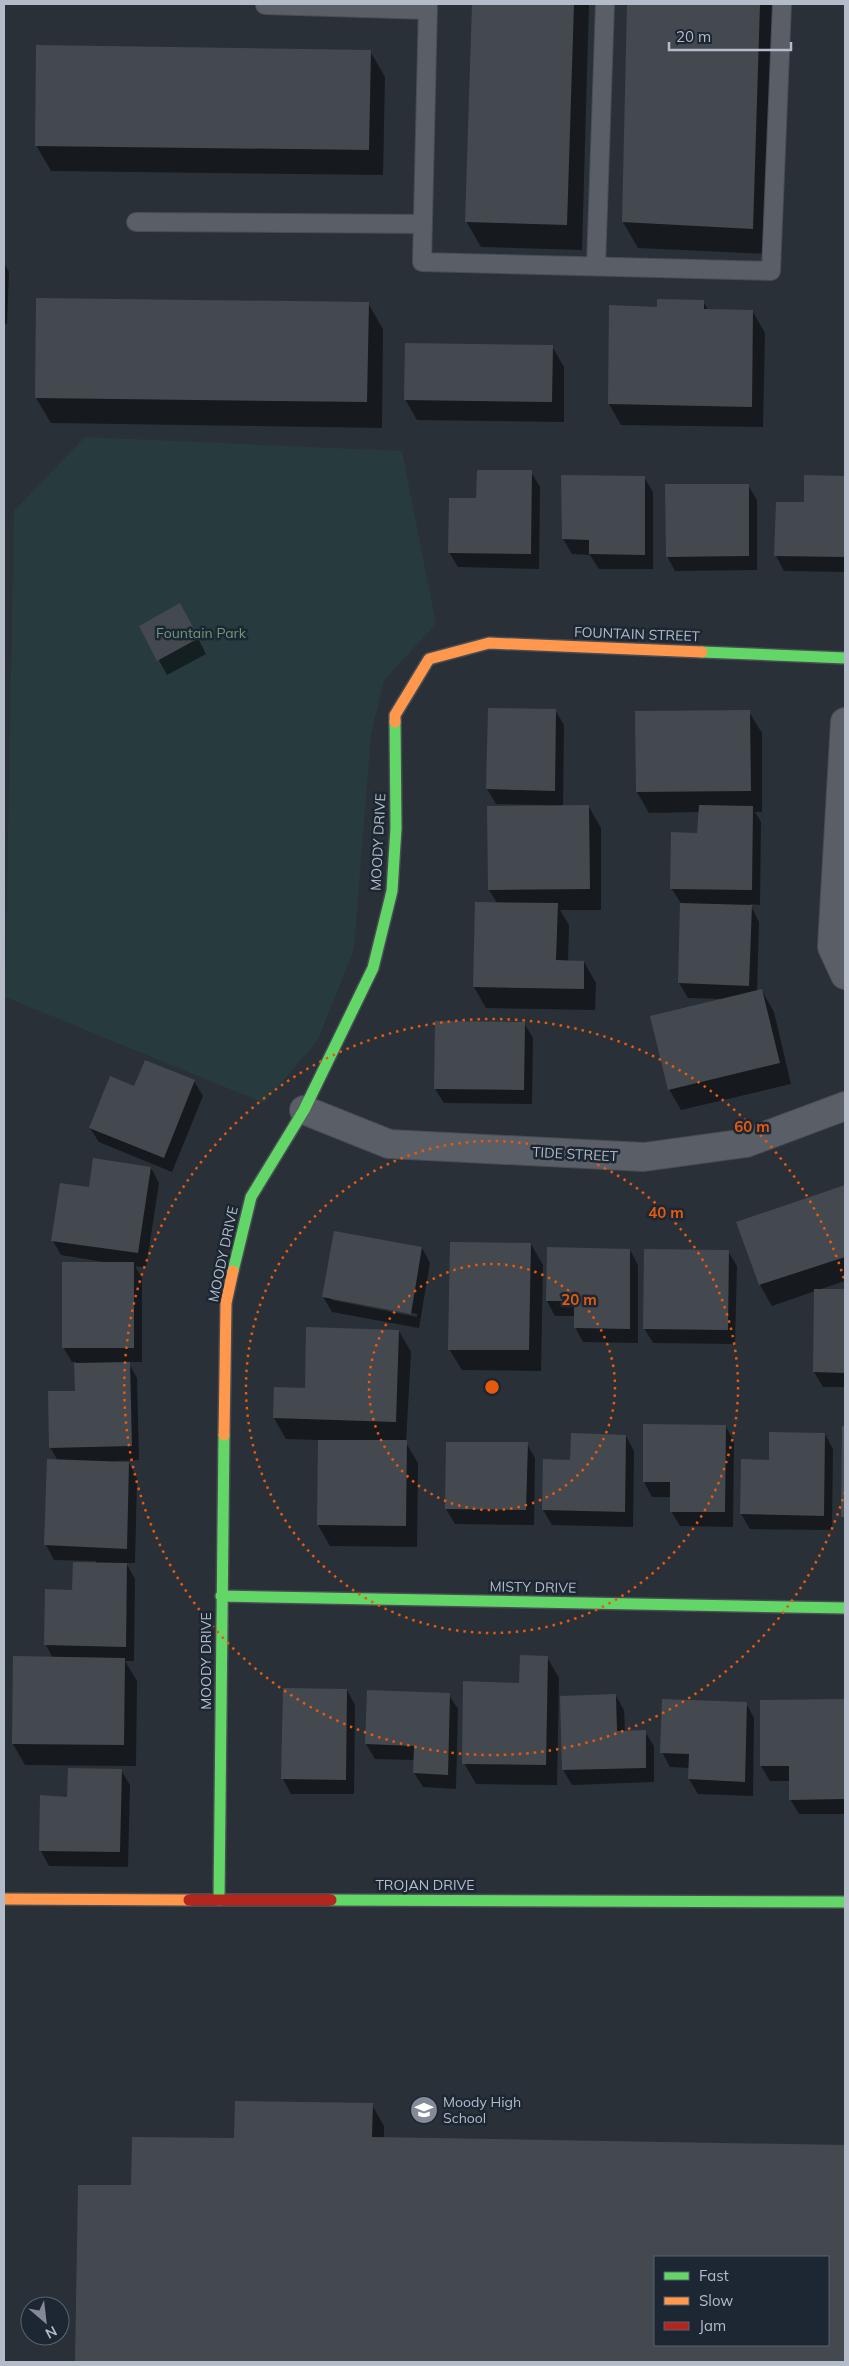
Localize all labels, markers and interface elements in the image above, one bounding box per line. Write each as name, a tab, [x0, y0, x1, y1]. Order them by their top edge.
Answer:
scale bar	[669, 20, 792, 52]
text: 20 m	[676, 27, 711, 46]
street label: FOUNTAIN STREET	[574, 623, 701, 645]
park label: Fountain Park	[156, 624, 247, 642]
street label: MOODY DRIVE	[366, 793, 390, 891]
text: 60 m	[734, 1117, 770, 1136]
street label: TIDE STREET	[532, 1143, 619, 1165]
text: 40 m	[648, 1203, 684, 1222]
street label: MOODY DRIVE	[204, 1204, 242, 1304]
text: 20 m	[561, 1290, 597, 1309]
centre of rings	[483, 1378, 501, 1396]
street label: MISTY DRIVE	[490, 1577, 576, 1597]
street label: MOODY DRIVE	[197, 1612, 215, 1710]
street label: TROJAN DRIVE	[375, 1876, 475, 1894]
place label: Moody High School	[443, 2093, 521, 2127]
school or university icon: Moody High School	[409, 2095, 439, 2125]
legend	[654, 2256, 829, 2346]
text: Fast	[699, 2266, 729, 2285]
text: Slow	[699, 2291, 733, 2310]
north arrow	[20, 2296, 70, 2346]
text: Jam	[699, 2316, 726, 2335]
text: N	[42, 2322, 60, 2343]

